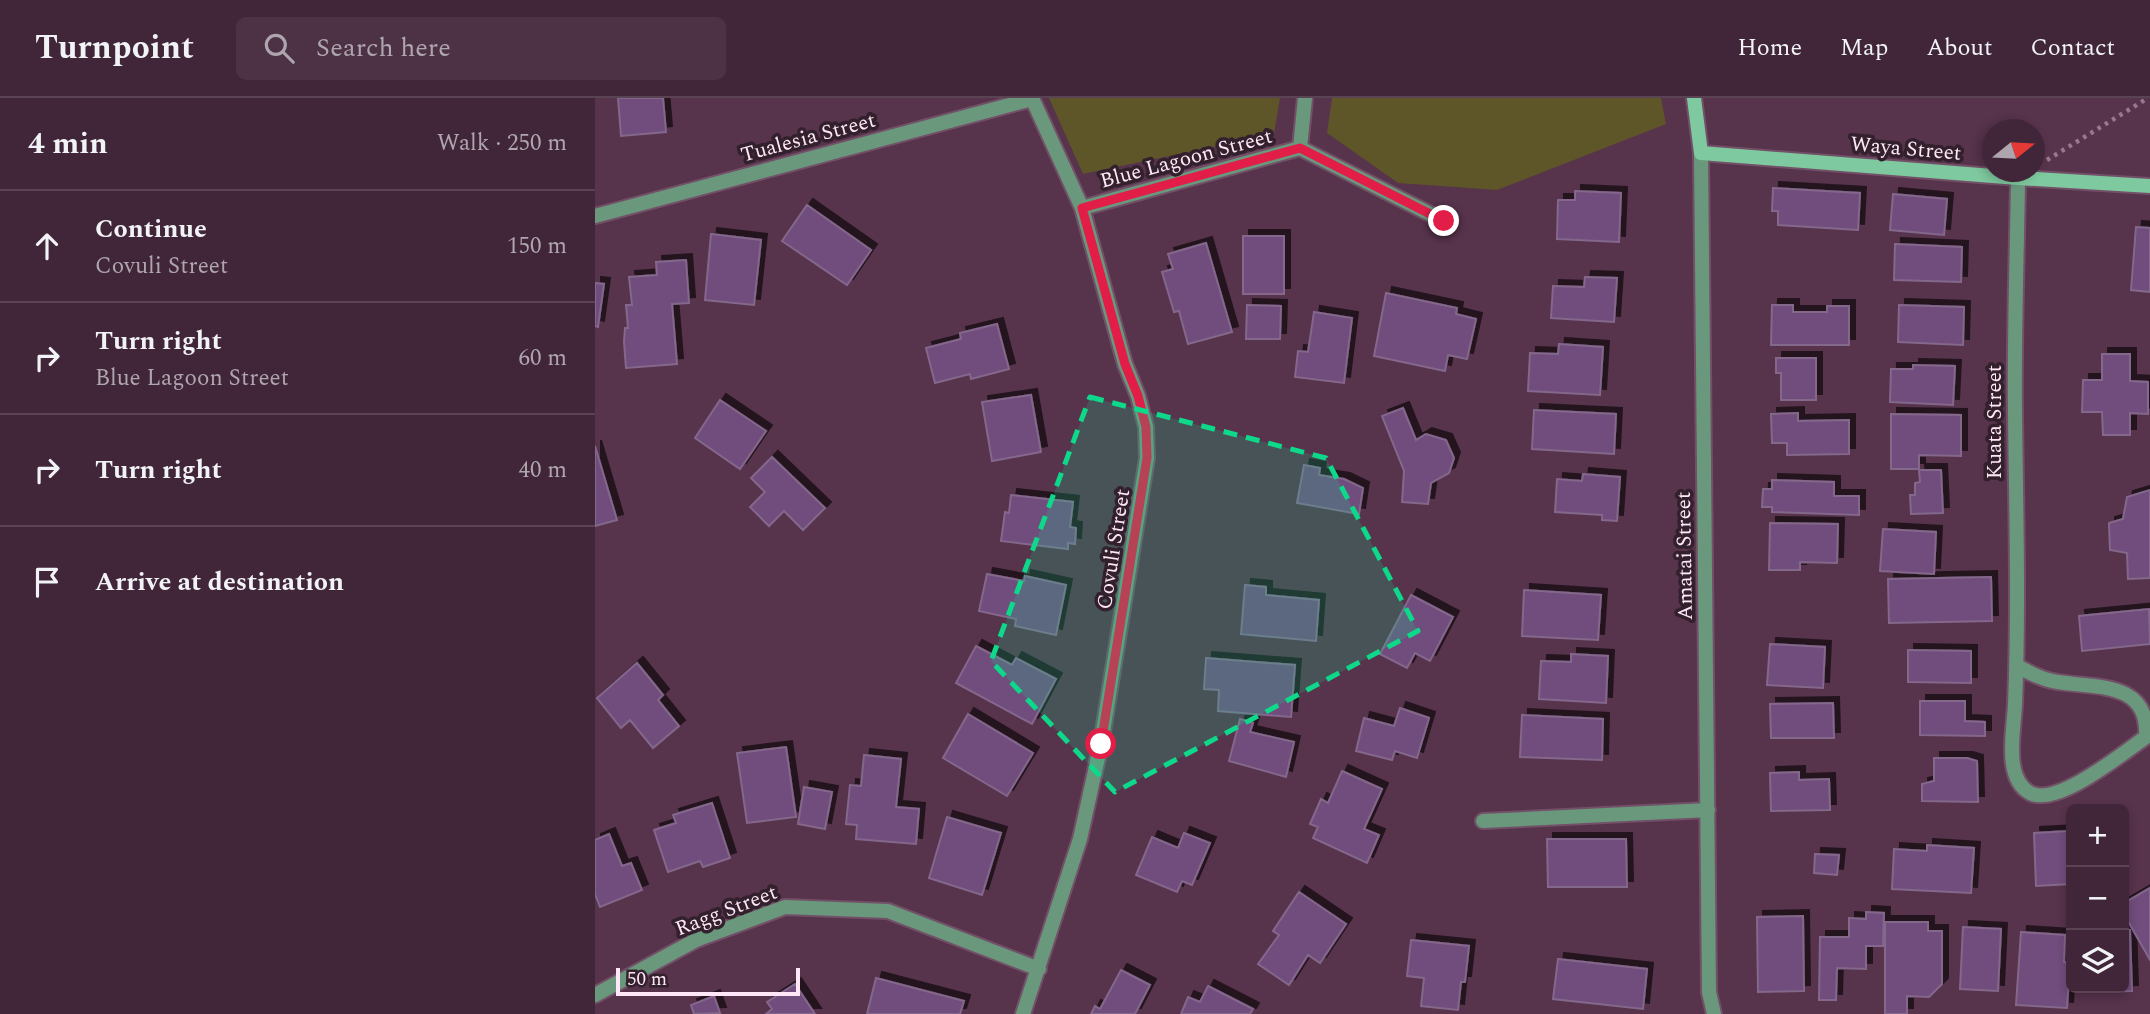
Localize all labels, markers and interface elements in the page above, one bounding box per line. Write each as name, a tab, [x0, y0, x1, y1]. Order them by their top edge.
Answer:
search box	[236, 17, 726, 80]
text: Turnpoint	[35, 23, 194, 73]
text: Search here	[316, 28, 451, 68]
icon: search	[260, 29, 298, 67]
text: Home	[1737, 30, 1802, 66]
text: Map	[1840, 30, 1888, 66]
text: About	[1926, 30, 1992, 66]
text: Contact	[2030, 30, 2115, 66]
street label: Tualesia Street	[737, 105, 879, 171]
north arrow	[1982, 119, 2045, 182]
text: 4 min	[28, 121, 108, 167]
street label: Blue Lagoon Street	[1097, 121, 1276, 197]
text: Walk · 250 m	[437, 126, 567, 161]
street label: Waya Street	[1849, 128, 1963, 170]
route end	[1428, 205, 1459, 236]
text: Continue	[95, 209, 207, 249]
icon: ahead	[28, 227, 66, 265]
text: 150 m	[507, 229, 567, 264]
text: Covuli Street	[95, 249, 228, 284]
text: Turn right	[95, 321, 222, 361]
icon: right	[28, 339, 66, 377]
text: 60 m	[518, 341, 567, 376]
text: Blue Lagoon Street	[95, 361, 289, 396]
street label: Kuata Street	[1979, 365, 2011, 479]
text: Turn right	[95, 450, 222, 490]
icon: right	[28, 451, 66, 489]
text: 40 m	[518, 453, 567, 488]
street label: Covuli Street	[1089, 487, 1139, 612]
street label: Amatai Street	[1668, 491, 1702, 621]
text: Arrive at destination	[95, 562, 344, 602]
icon: arrive	[28, 563, 66, 601]
route start	[1085, 728, 1116, 759]
map controls	[2066, 804, 2129, 993]
button: +	[2066, 804, 2129, 867]
button: −	[2066, 867, 2129, 930]
street label: Ragg Street	[671, 877, 782, 945]
button: layers	[2066, 930, 2129, 993]
scale bar	[616, 965, 800, 997]
text: 50 m	[627, 965, 667, 994]

